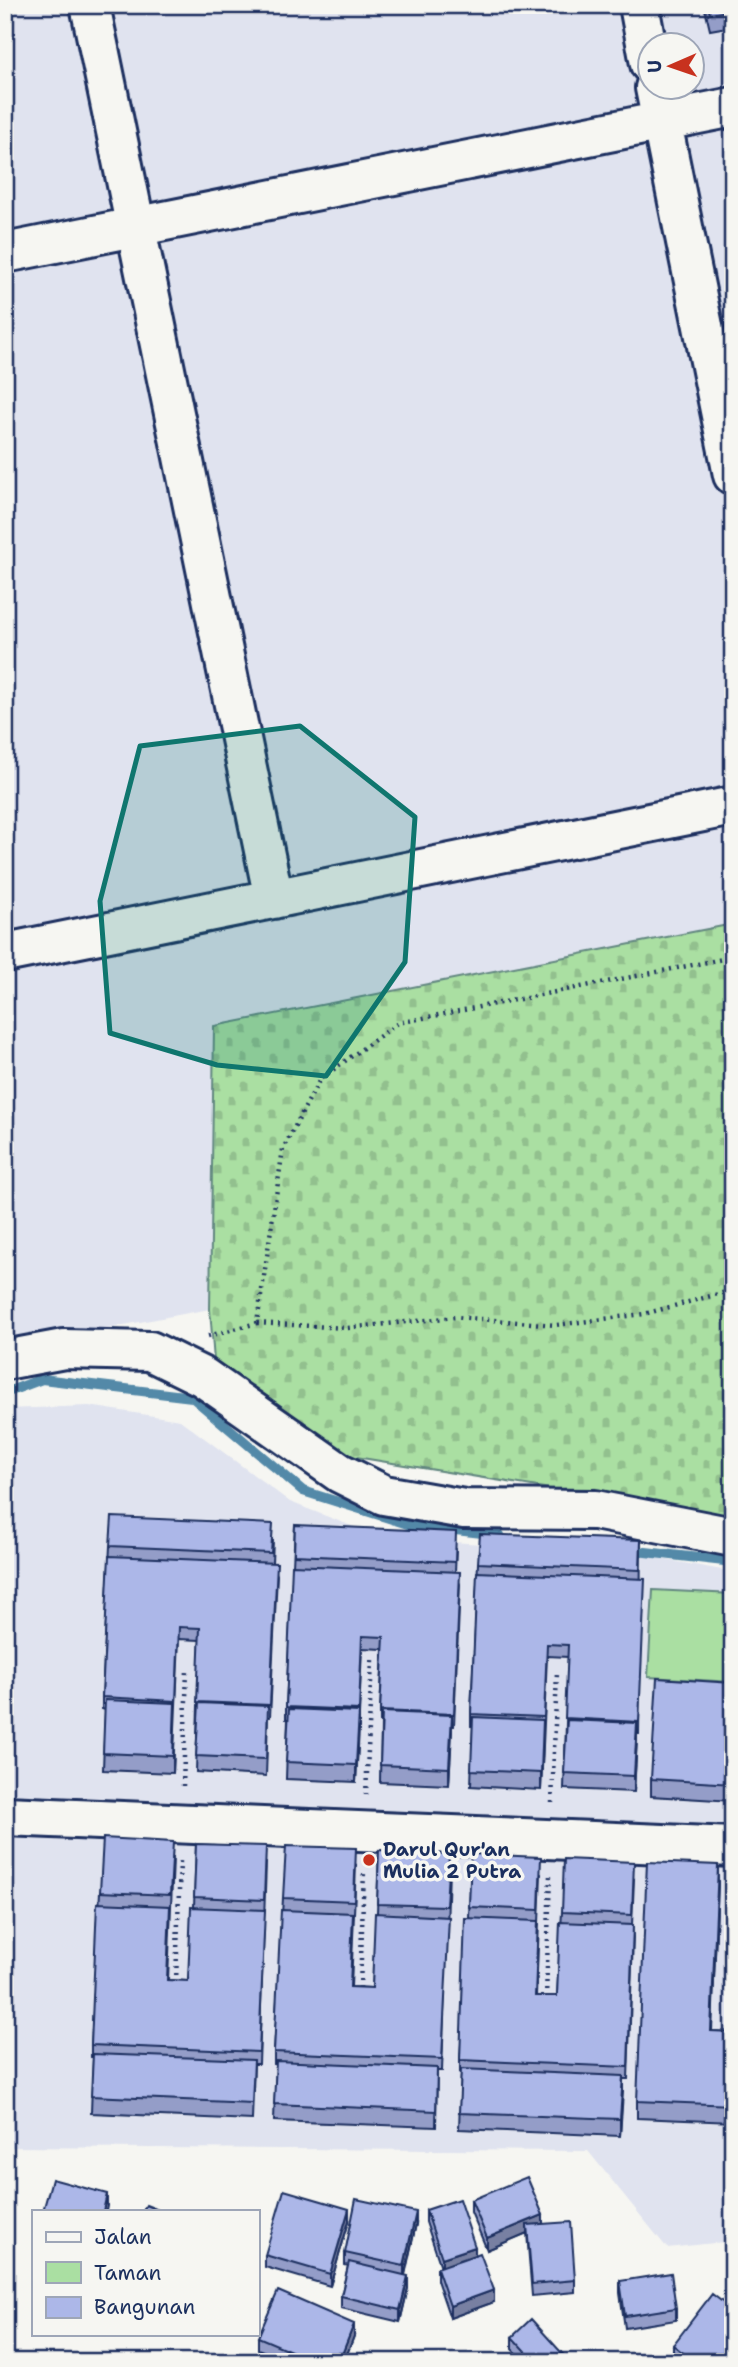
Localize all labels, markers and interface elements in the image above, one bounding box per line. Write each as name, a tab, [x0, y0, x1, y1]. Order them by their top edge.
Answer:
north arrow	[636, 32, 706, 102]
text: U	[642, 60, 667, 74]
place label: Darul Qur'an Mulia 2 Putra	[383, 1837, 521, 1884]
marker: Darul Qur'an Mulia 2 Putra	[361, 1852, 377, 1868]
legend	[32, 2210, 259, 2336]
text: Jalan	[94, 2223, 152, 2251]
text: Taman	[94, 2259, 162, 2287]
text: Bangunan	[94, 2293, 195, 2321]

